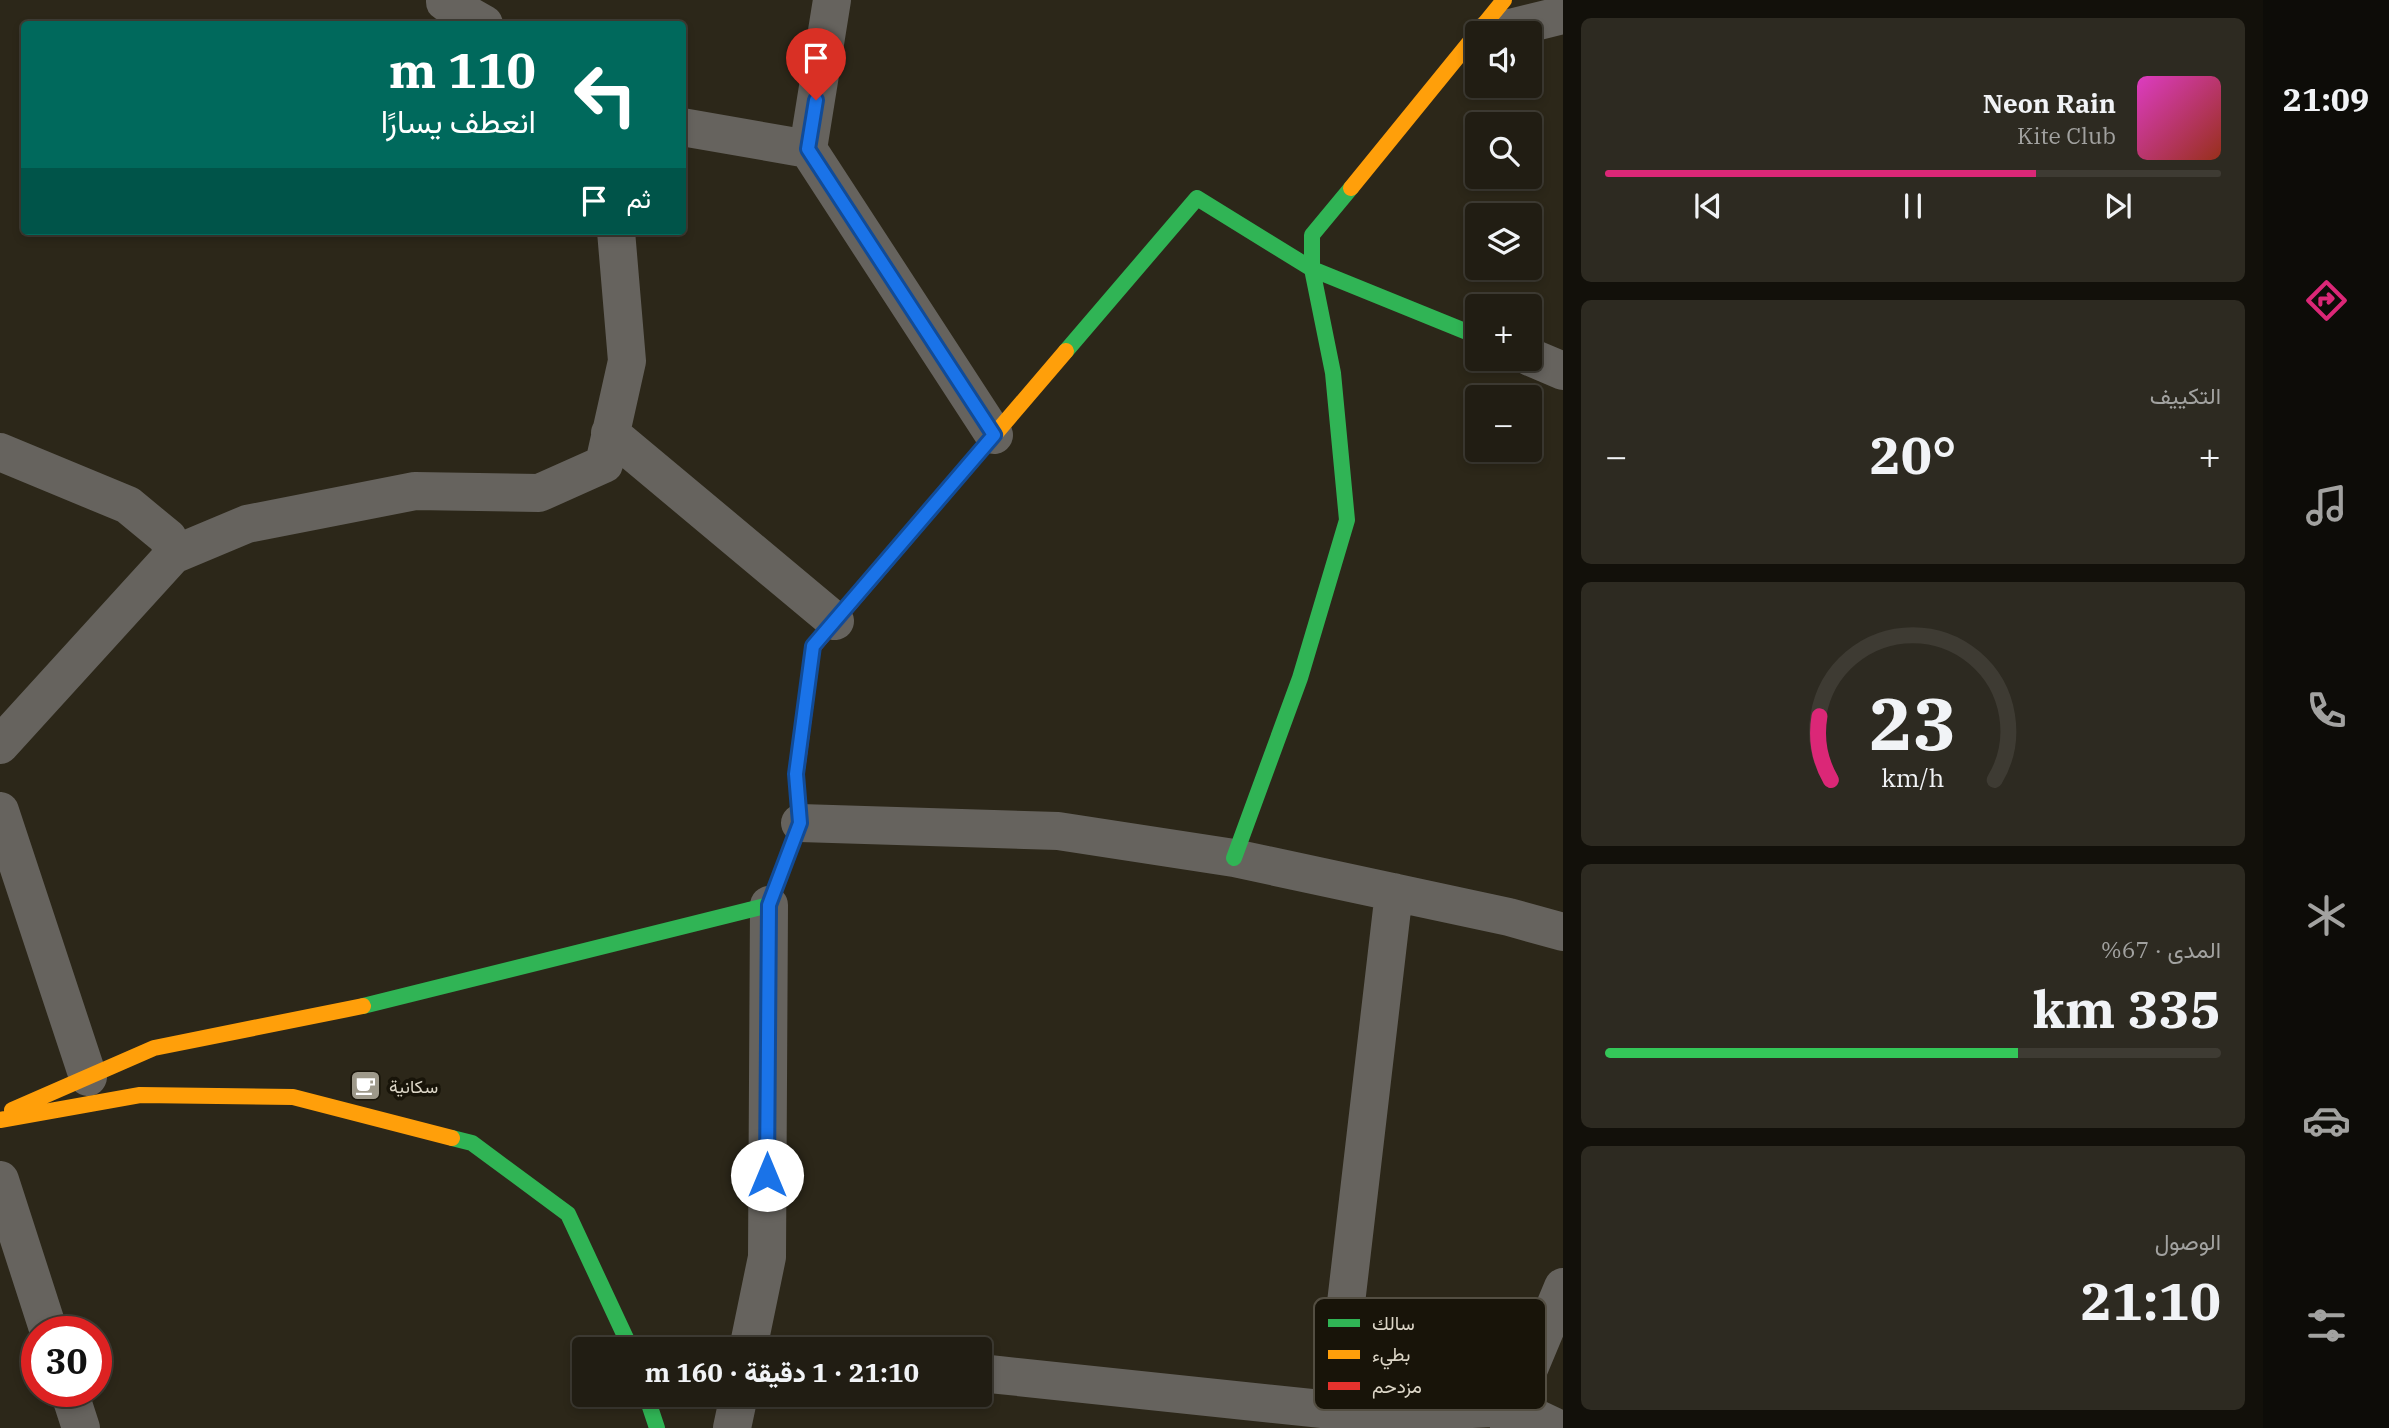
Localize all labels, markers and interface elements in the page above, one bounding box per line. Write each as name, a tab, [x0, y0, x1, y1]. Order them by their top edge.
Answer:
map controls	[1465, 21, 1542, 462]
button: sound	[1465, 21, 1542, 98]
pin	[786, 28, 846, 100]
text: 110 m	[389, 38, 536, 101]
icon: arrive	[797, 39, 835, 77]
icon: left	[560, 49, 651, 140]
text: 21:09	[2283, 78, 2369, 120]
text: Neon Rain	[1983, 86, 2116, 120]
text: انعطف يسارًا	[381, 100, 536, 142]
button: search	[1465, 112, 1542, 189]
text: Kite Club	[2017, 120, 2116, 150]
text: ثم	[627, 181, 651, 215]
icon: arrive	[575, 182, 613, 220]
icon: previous	[1689, 187, 1727, 225]
icon: pause	[1894, 187, 1932, 225]
icon: next	[2099, 187, 2137, 225]
button: layers	[1465, 203, 1542, 280]
icon: directions	[2302, 276, 2351, 325]
button: +	[1465, 294, 1542, 371]
text: التكييف	[2150, 380, 2221, 410]
button: −	[1465, 385, 1542, 462]
text: 20°	[1870, 421, 1956, 488]
text: −	[1605, 431, 1628, 480]
text: +	[2198, 431, 2221, 480]
icon: music	[2302, 481, 2351, 530]
text: 23	[1869, 675, 1957, 770]
icon: phone	[2302, 686, 2351, 735]
text: km/h	[1881, 761, 1945, 794]
icon: climate	[2302, 891, 2351, 940]
text: المدى · 67%	[2101, 934, 2221, 964]
text: 335 km	[2032, 975, 2221, 1042]
cafe icon: سكانية	[349, 1069, 383, 1103]
place label: سكانية	[389, 1075, 438, 1098]
icon: car	[2302, 1096, 2351, 1145]
position arrow	[730, 1138, 804, 1212]
text: الوصول	[2155, 1226, 2221, 1256]
text: 21:10	[2080, 1267, 2221, 1334]
legend	[1314, 1298, 1546, 1410]
icon: filters	[2302, 1301, 2351, 1350]
text: سالك	[1372, 1311, 1415, 1335]
speed limit sign: 30	[21, 1316, 112, 1407]
text: بطيء	[1372, 1342, 1410, 1370]
text: 21:10 · 1 دقيقة · 160 m	[645, 1355, 919, 1389]
text: مزدحم	[1372, 1374, 1422, 1399]

